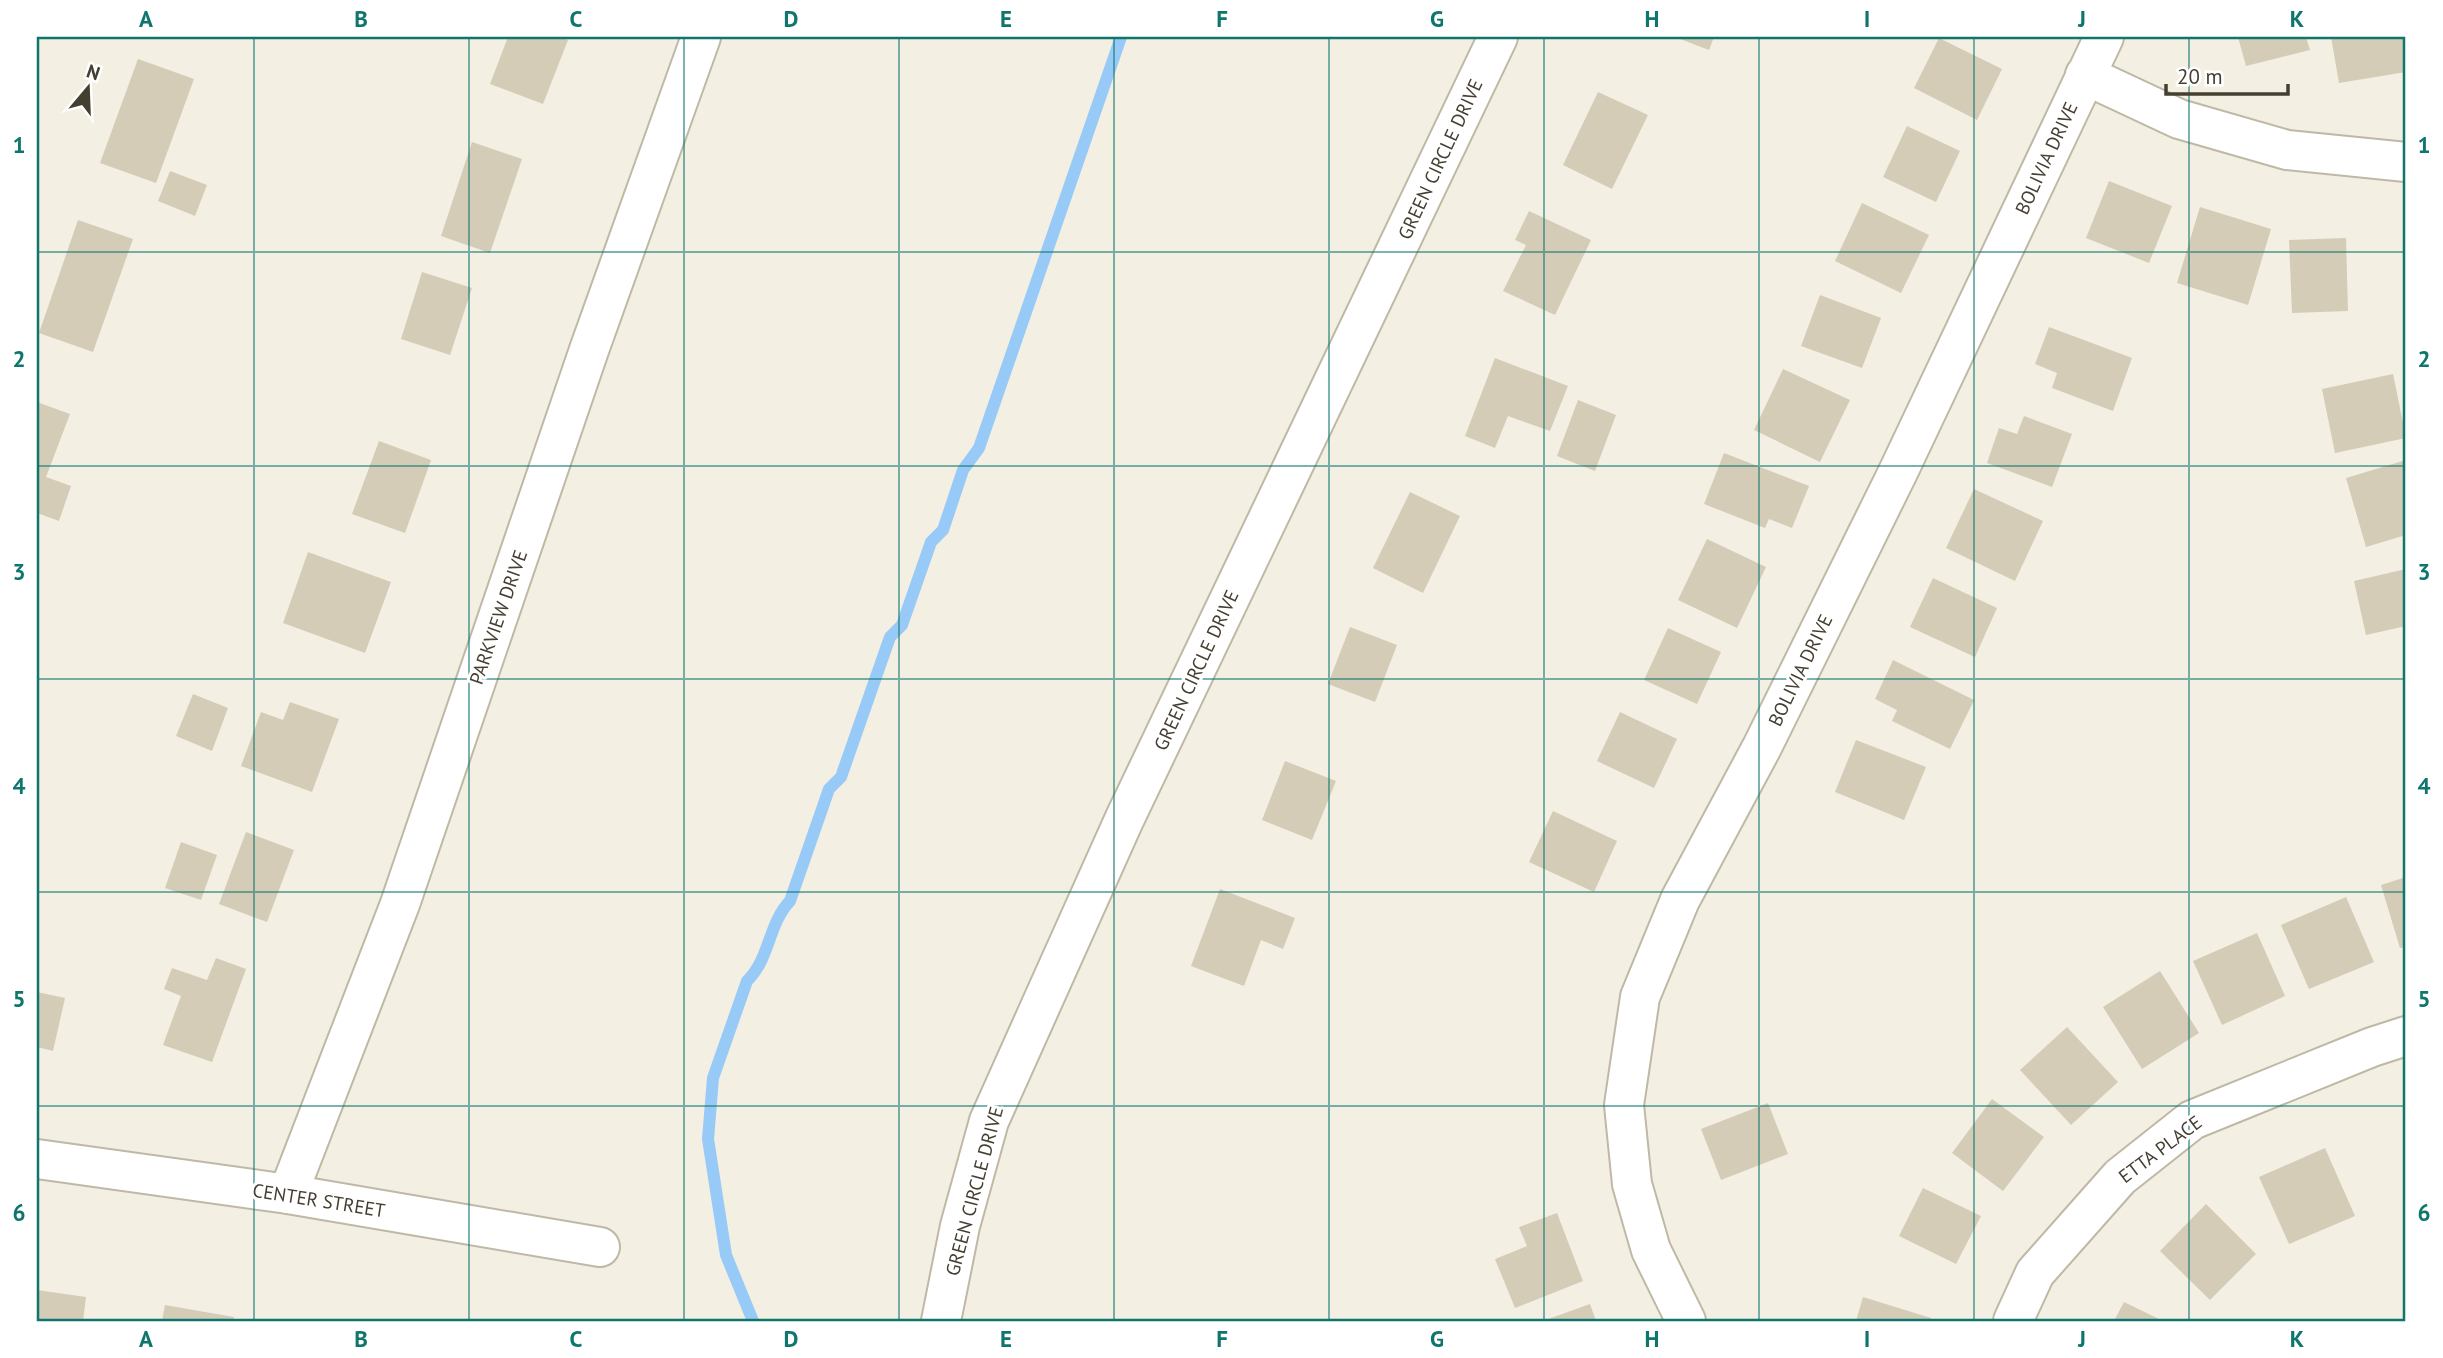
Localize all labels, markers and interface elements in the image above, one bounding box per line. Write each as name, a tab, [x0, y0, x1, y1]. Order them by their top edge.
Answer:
text: A	[139, 4, 153, 33]
text: B	[354, 4, 368, 33]
text: C	[570, 4, 583, 33]
text: D	[784, 4, 798, 33]
text: E	[1000, 4, 1012, 33]
text: F	[1216, 4, 1228, 33]
text: G	[1430, 4, 1444, 33]
text: H	[1645, 4, 1659, 33]
text: I	[1864, 4, 1870, 33]
text: J	[2077, 4, 2086, 33]
text: K	[2290, 4, 2304, 33]
north arrow	[52, 52, 122, 122]
scale bar	[2166, 52, 2289, 96]
text: N	[84, 59, 103, 85]
text: 20 m	[2177, 63, 2223, 90]
street label: GREEN CIRCLE DRIVE	[1392, 75, 1488, 243]
street label: BOLIVIA DRIVE	[2009, 98, 2083, 218]
text: 1	[12, 130, 26, 159]
text: 1	[2417, 130, 2431, 159]
text: 2	[12, 344, 26, 373]
text: 2	[2417, 344, 2431, 373]
street label: PARKVIEW DRIVE	[464, 547, 532, 687]
text: 3	[12, 557, 26, 586]
text: 3	[2417, 557, 2431, 586]
street label: GREEN CIRCLE DRIVE	[1148, 586, 1244, 754]
street label: BOLIVIA DRIVE	[1763, 610, 1837, 730]
text: 4	[12, 771, 26, 800]
text: 4	[2417, 771, 2431, 800]
text: 5	[12, 984, 26, 1013]
text: 5	[2417, 984, 2431, 1013]
street label: GREEN CIRCLE DRIVE	[940, 1104, 1008, 1278]
street label: ETTA PLACE	[2114, 1110, 2206, 1188]
street label: CENTER STREET	[251, 1178, 387, 1222]
text: 6	[12, 1198, 26, 1227]
text: 6	[2417, 1198, 2431, 1227]
text: A	[139, 1324, 153, 1353]
text: B	[354, 1324, 368, 1353]
text: C	[570, 1324, 583, 1353]
text: D	[784, 1324, 798, 1353]
text: E	[1000, 1324, 1012, 1353]
text: F	[1216, 1324, 1228, 1353]
text: G	[1430, 1324, 1444, 1353]
text: H	[1645, 1324, 1659, 1353]
text: I	[1864, 1324, 1870, 1353]
text: J	[2077, 1324, 2086, 1353]
text: K	[2290, 1324, 2304, 1353]

